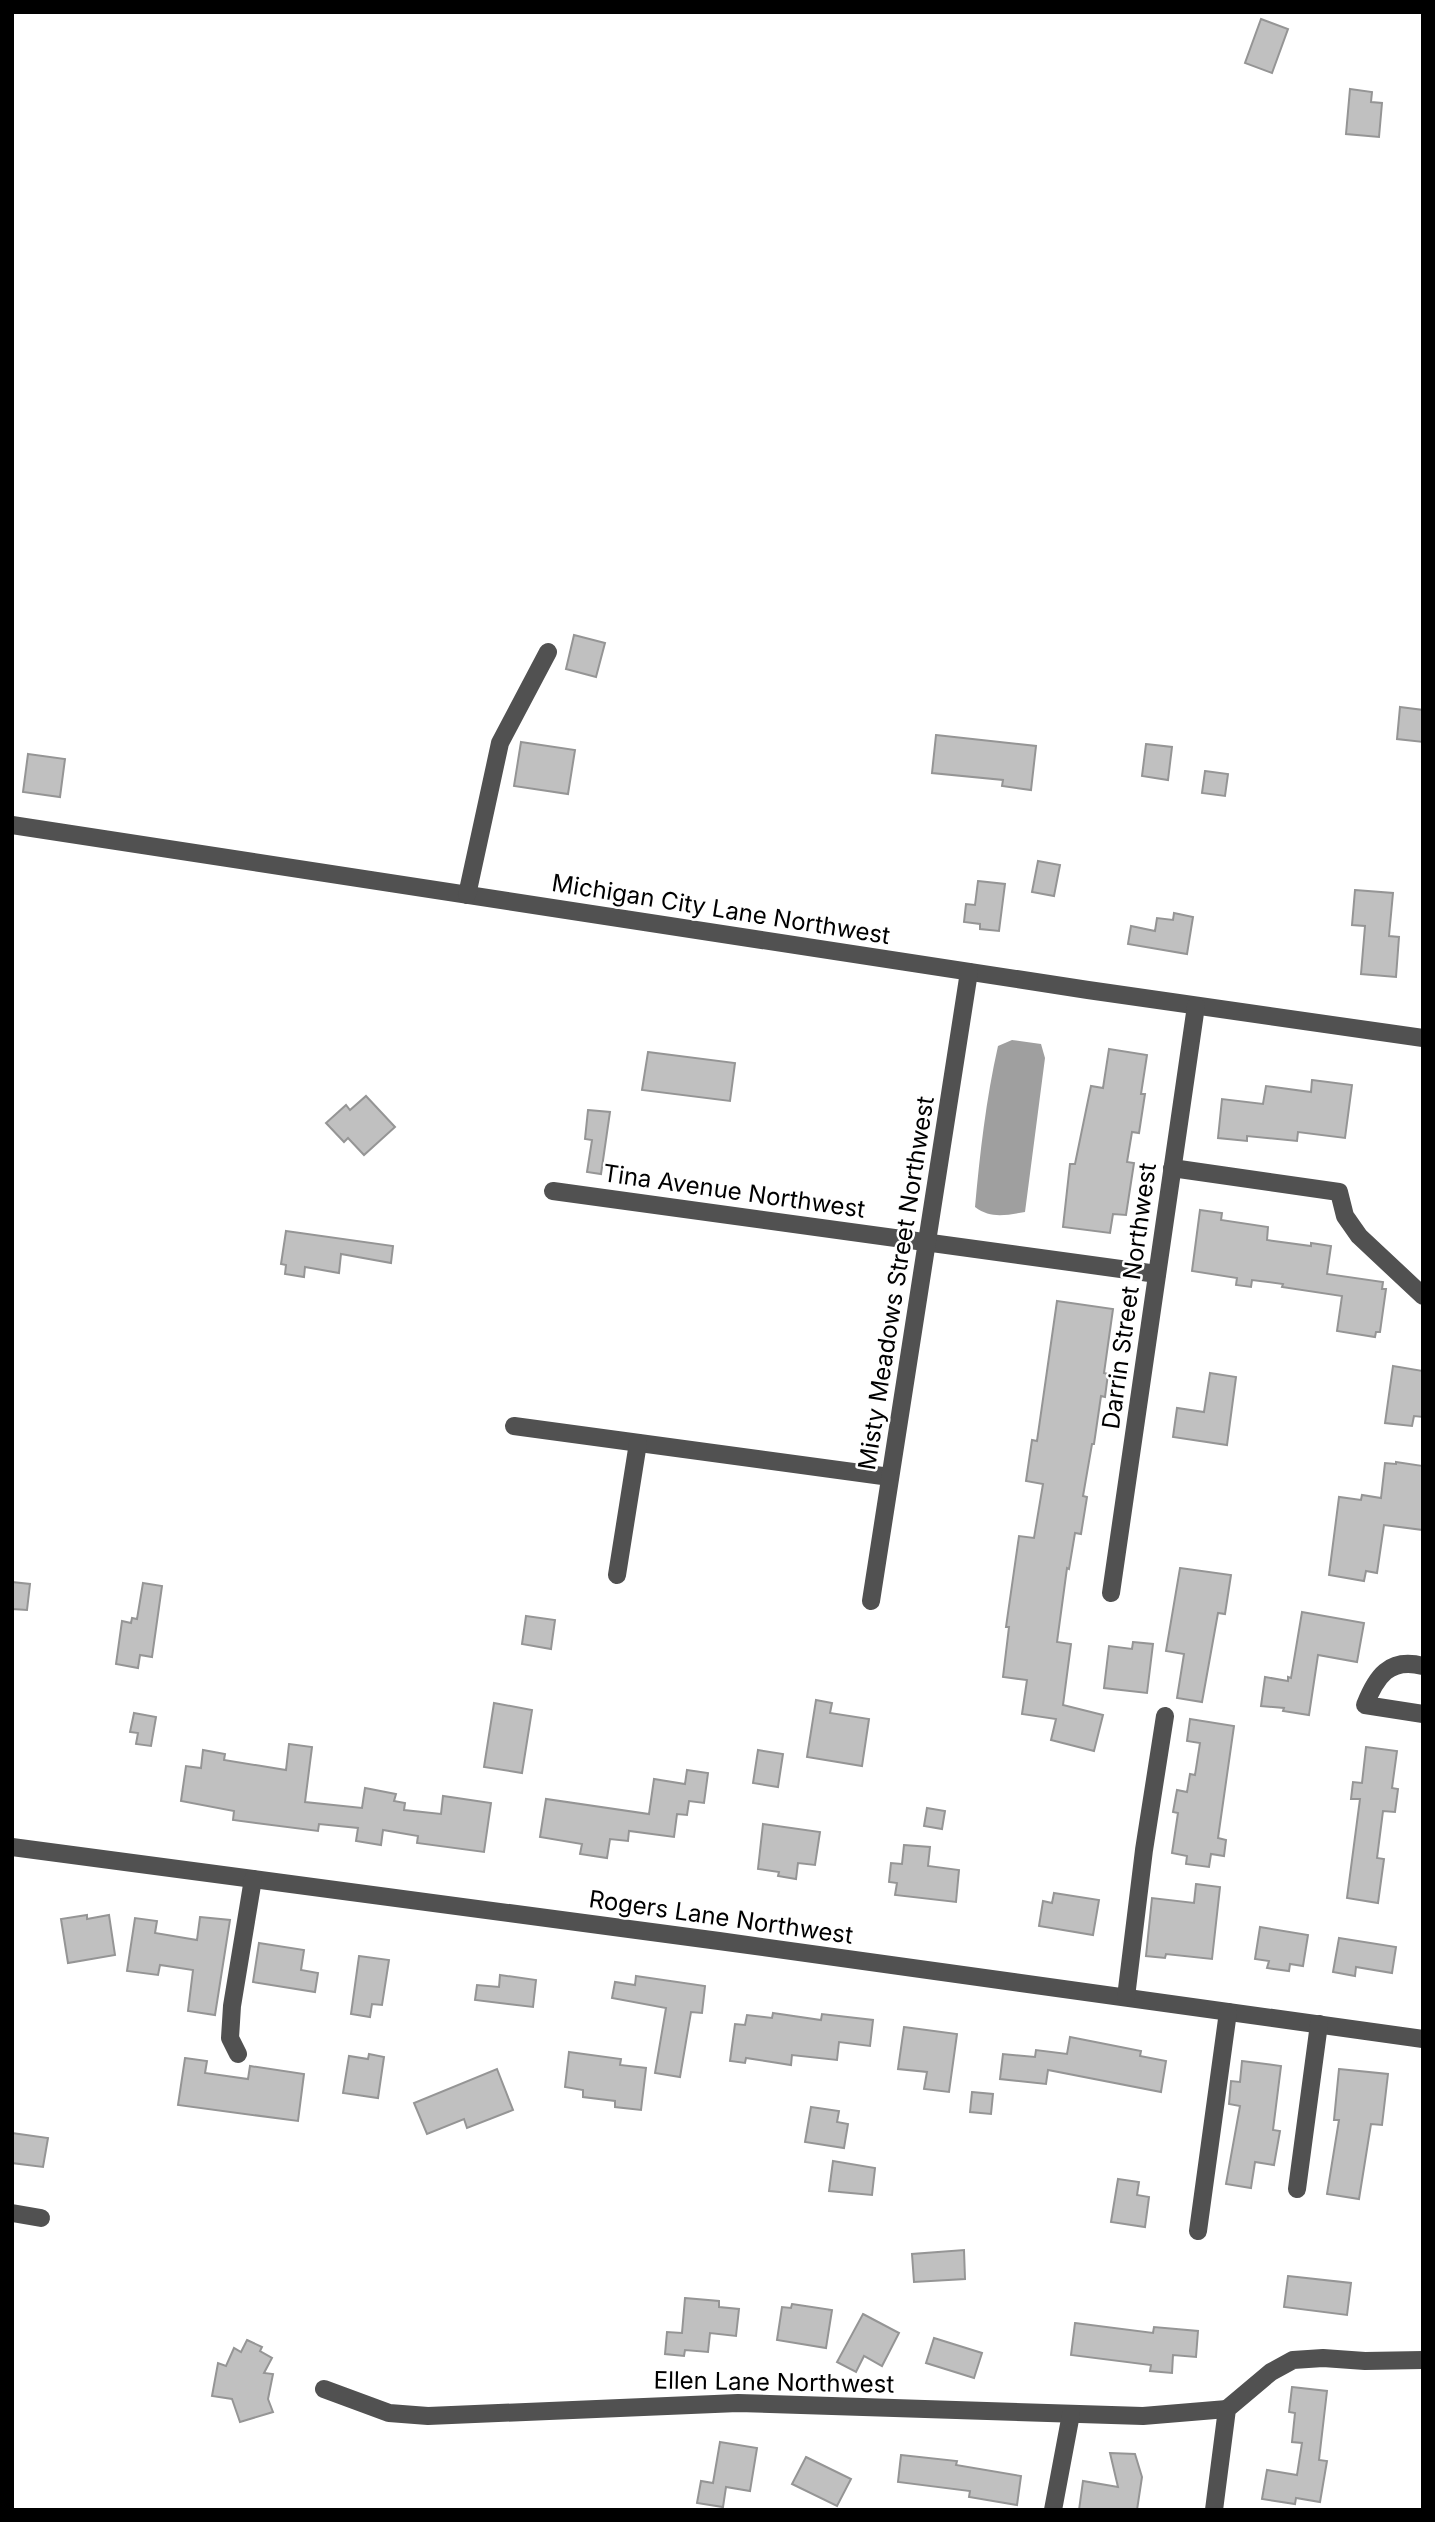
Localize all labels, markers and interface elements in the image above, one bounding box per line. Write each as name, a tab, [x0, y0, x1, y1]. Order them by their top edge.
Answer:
street label: Michigan City Lane Northwest	[550, 868, 892, 950]
street label: Misty Meadows Street Northwest	[852, 1094, 940, 1472]
street label: Tina Avenue Northwest	[601, 1158, 867, 1224]
street label: Darrin Street Northwest	[1096, 1161, 1162, 1431]
street label: Rogers Lane Northwest	[587, 1884, 855, 1950]
street label: Ellen Lane Northwest	[653, 2365, 895, 2399]

